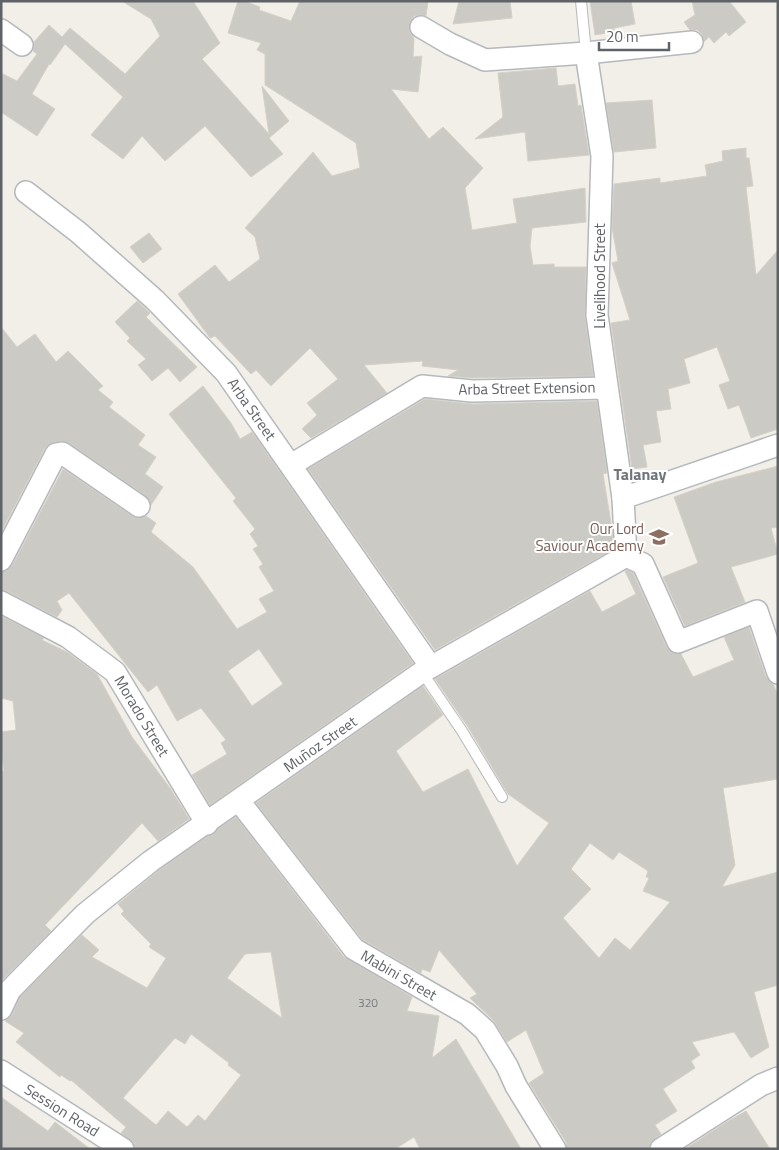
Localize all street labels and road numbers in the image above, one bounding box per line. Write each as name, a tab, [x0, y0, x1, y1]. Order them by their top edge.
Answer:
street label: Livelihood Street	[588, 222, 611, 329]
street label: Arba Street	[222, 373, 282, 445]
street label: Arba Street Extension	[458, 375, 596, 401]
street label: Morado Street	[109, 671, 176, 762]
street label: Muñoz Street	[278, 710, 362, 778]
street label: Mabini Street	[357, 944, 442, 1006]
street label: Session Road	[20, 1078, 104, 1142]

